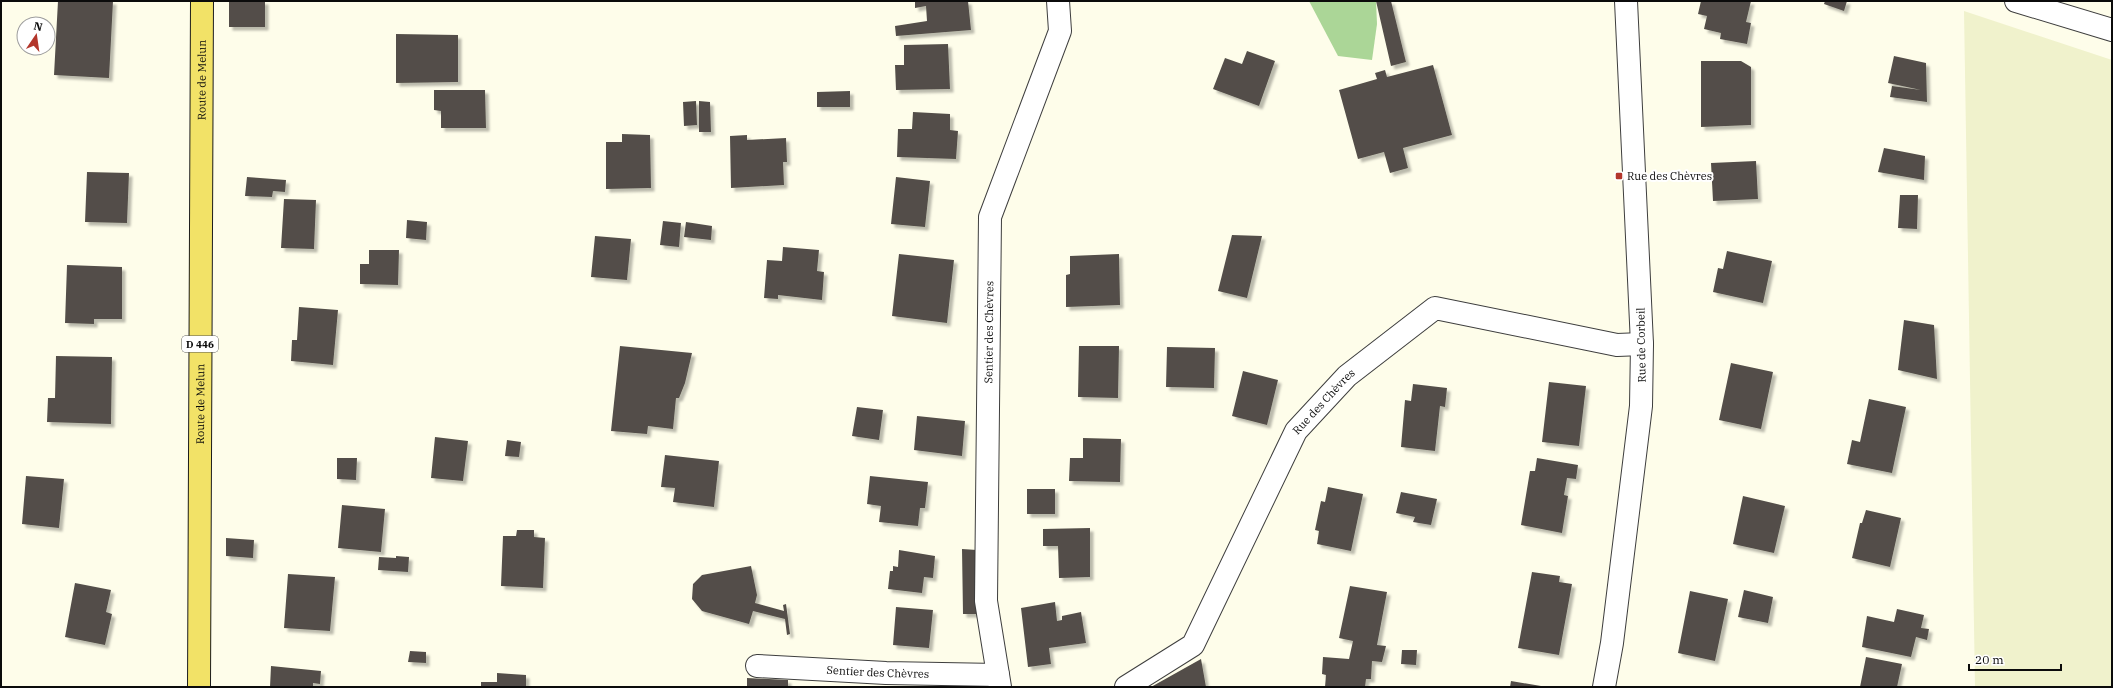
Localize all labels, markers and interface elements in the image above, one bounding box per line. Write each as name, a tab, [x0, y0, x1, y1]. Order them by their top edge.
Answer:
north arrow	[16, 16, 56, 56]
text: N	[32, 18, 44, 34]
street label: Route de Melun	[194, 40, 209, 120]
place label: Rue des Chèvres	[1627, 169, 1712, 183]
marker: Rue des Chèvres	[1614, 171, 1624, 181]
street label: Sentier des Chèvres	[981, 281, 996, 384]
street label: Rue de Corbeil	[1633, 307, 1649, 383]
road number: D 446	[182, 336, 218, 352]
street label: Route de Melun	[193, 364, 207, 444]
street label: Rue des Chèvres	[1289, 366, 1358, 437]
scale bar	[1969, 646, 2061, 672]
text: 20 m	[1975, 652, 2004, 667]
street label: Sentier des Chèvres	[826, 663, 929, 681]

